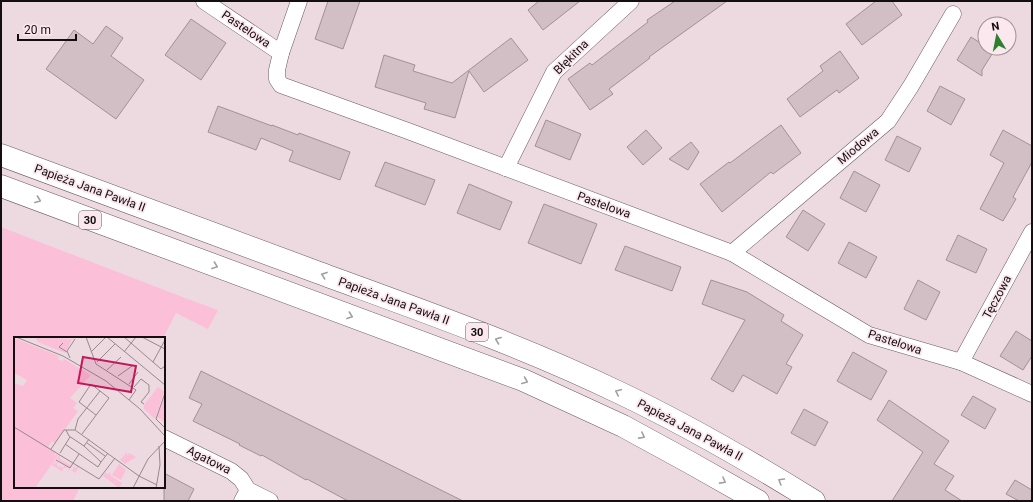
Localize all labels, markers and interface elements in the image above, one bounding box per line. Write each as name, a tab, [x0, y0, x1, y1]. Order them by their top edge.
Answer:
street label: Pastelowa	[219, 8, 273, 50]
scale bar	[18, 16, 76, 42]
north arrow	[977, 16, 1017, 56]
text: N	[990, 20, 1001, 34]
text: 20 m	[24, 23, 51, 37]
street label: Błękitna	[551, 37, 591, 77]
street label: Miodowa	[835, 125, 881, 167]
street label: Papieża Jana Pawła II	[33, 161, 147, 215]
street label: Pastelowa	[575, 189, 633, 221]
one-way arrow	[34, 195, 41, 203]
road number: 30	[79, 211, 101, 229]
one-way arrow	[212, 262, 219, 270]
one-way arrow	[321, 271, 328, 279]
street label: Tęczowa	[980, 273, 1014, 321]
street label: Papieża Jana Pawła II	[337, 274, 451, 328]
one-way arrow	[347, 312, 354, 320]
road number: 30	[466, 323, 488, 341]
street label: Pastelowa	[866, 327, 924, 357]
inset map	[14, 337, 165, 488]
one-way arrow	[495, 337, 502, 345]
one-way arrow	[520, 376, 528, 384]
one-way arrow	[614, 389, 622, 397]
street label: Papieża Jana Pawła II	[635, 396, 745, 464]
one-way arrow	[638, 432, 645, 439]
street label: Agatowa	[185, 443, 233, 477]
one-way arrow	[719, 476, 726, 484]
one-way arrow	[778, 478, 785, 485]

